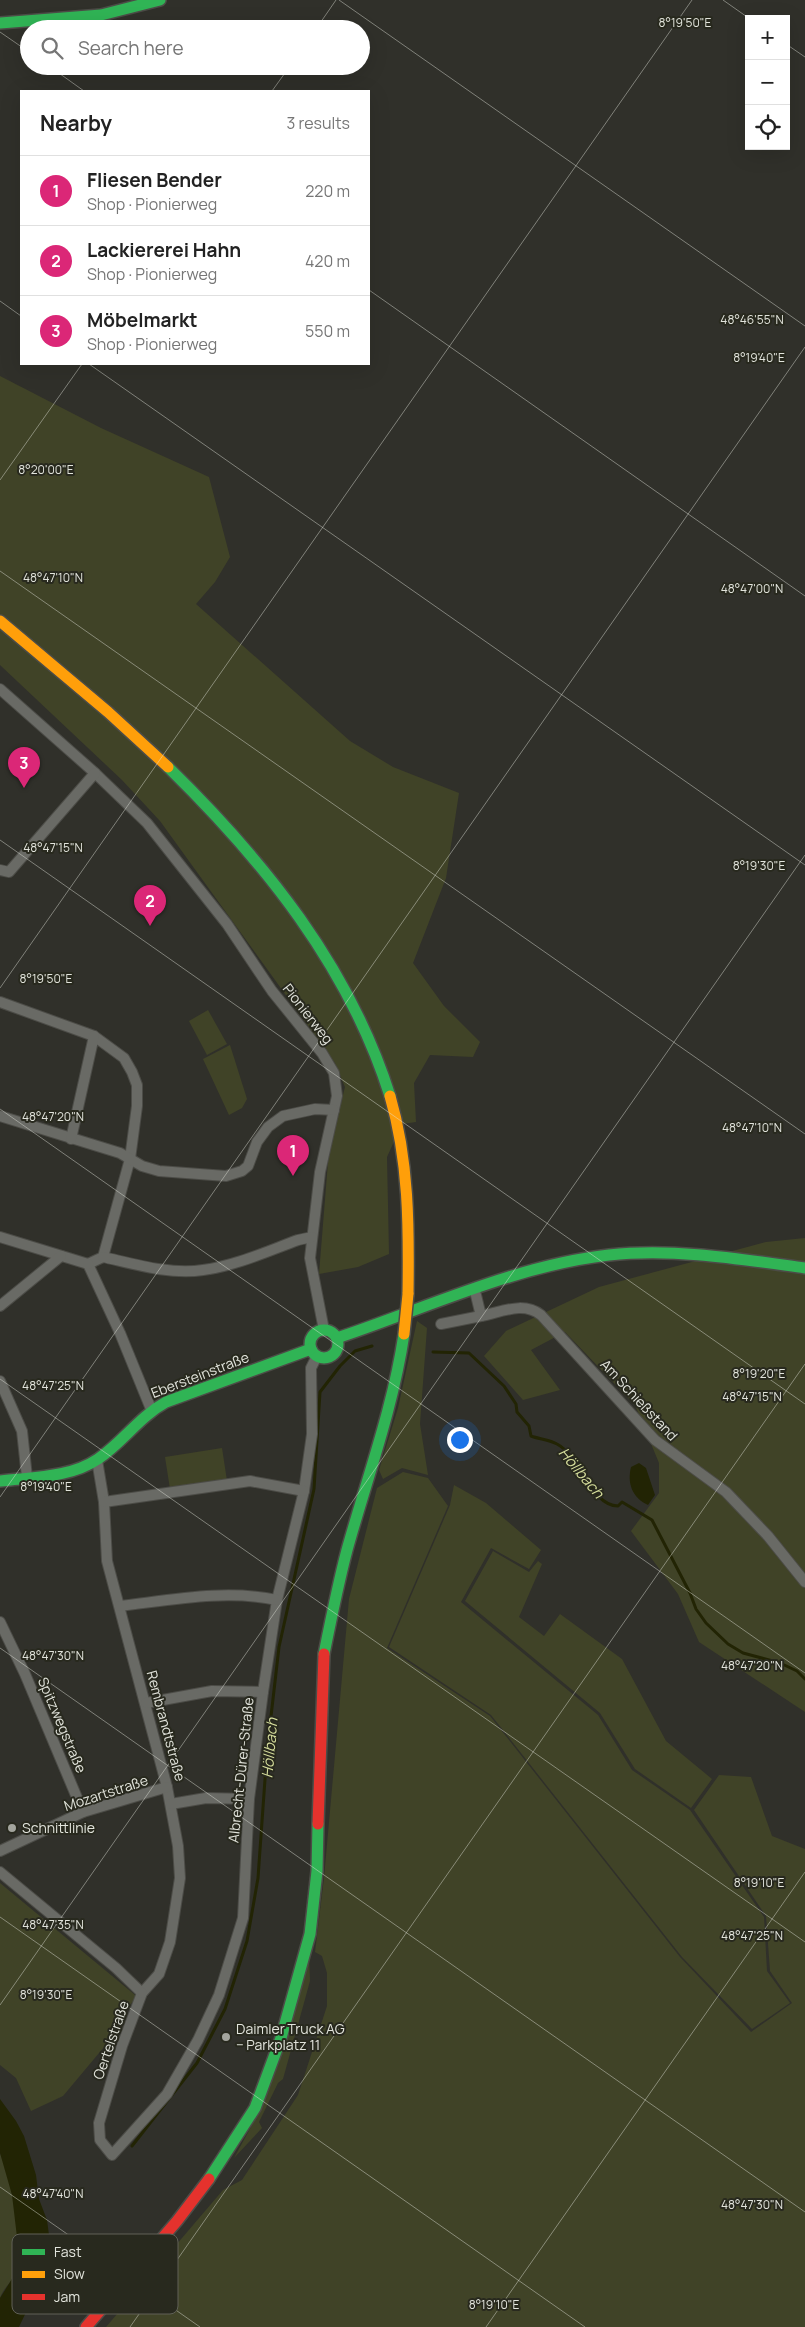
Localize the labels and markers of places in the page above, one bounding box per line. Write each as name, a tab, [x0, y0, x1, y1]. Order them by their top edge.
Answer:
pin: 3	[8, 747, 40, 788]
pin: 2	[134, 885, 166, 926]
pin: 1	[277, 1135, 309, 1176]
place label: Schnittlinie	[22, 1818, 95, 1837]
marker: Schnittlinie	[6, 1822, 18, 1834]
place label: Daimler Truck AG − Parkplatz 11	[236, 2019, 345, 2054]
marker: Daimler Truck AG − Parkplatz 11	[220, 2031, 232, 2043]

